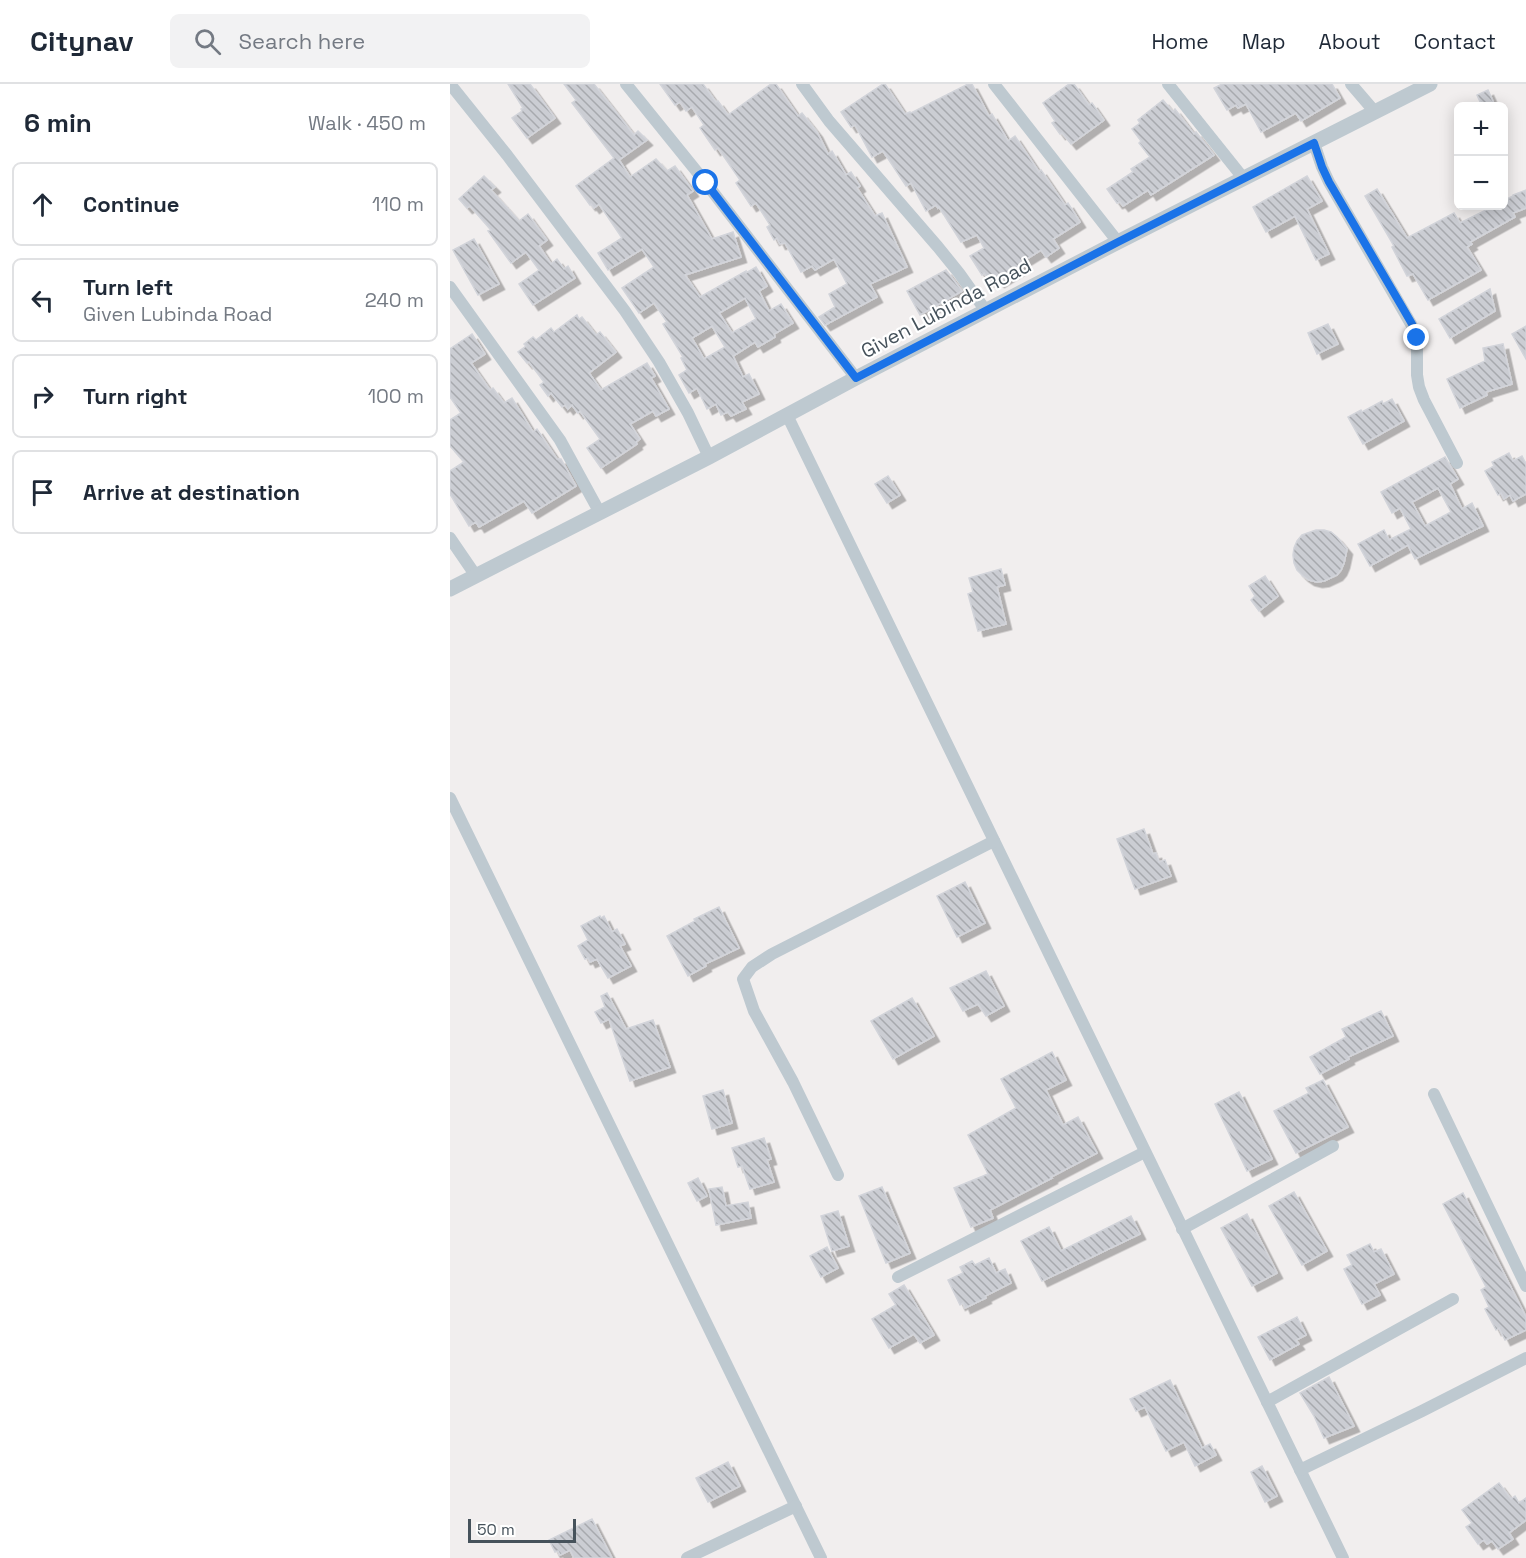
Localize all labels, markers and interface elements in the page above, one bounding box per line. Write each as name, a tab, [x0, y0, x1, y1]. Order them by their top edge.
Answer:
search box	[170, 14, 590, 68]
text: Citynav	[30, 23, 134, 59]
icon: search	[191, 25, 224, 58]
text: Search here	[239, 27, 365, 55]
text: Home	[1151, 28, 1209, 55]
text: Map	[1242, 28, 1286, 55]
text: About	[1319, 28, 1381, 55]
text: Contact	[1414, 28, 1496, 55]
map controls	[1454, 102, 1508, 210]
button: +	[1454, 102, 1508, 156]
text: 6 min	[24, 106, 92, 140]
text: Walk · 450 m	[308, 110, 426, 136]
button: −	[1454, 156, 1508, 210]
route start	[692, 169, 718, 195]
icon: ahead	[26, 188, 59, 221]
text: Continue	[83, 190, 179, 218]
text: 110 m	[372, 191, 424, 217]
street label: Given Lubinda Road	[856, 252, 1036, 364]
text: Turn left	[83, 273, 173, 301]
icon: left	[26, 284, 59, 317]
text: 240 m	[365, 287, 424, 313]
text: Given Lubinda Road	[83, 301, 272, 327]
route end	[1403, 324, 1429, 350]
icon: right	[26, 380, 59, 413]
text: Turn right	[83, 382, 188, 410]
text: 100 m	[368, 383, 424, 409]
icon: arrive	[26, 476, 59, 509]
text: Arrive at destination	[83, 478, 300, 506]
scale bar	[468, 1516, 576, 1544]
text: 50 m	[477, 1519, 515, 1540]

